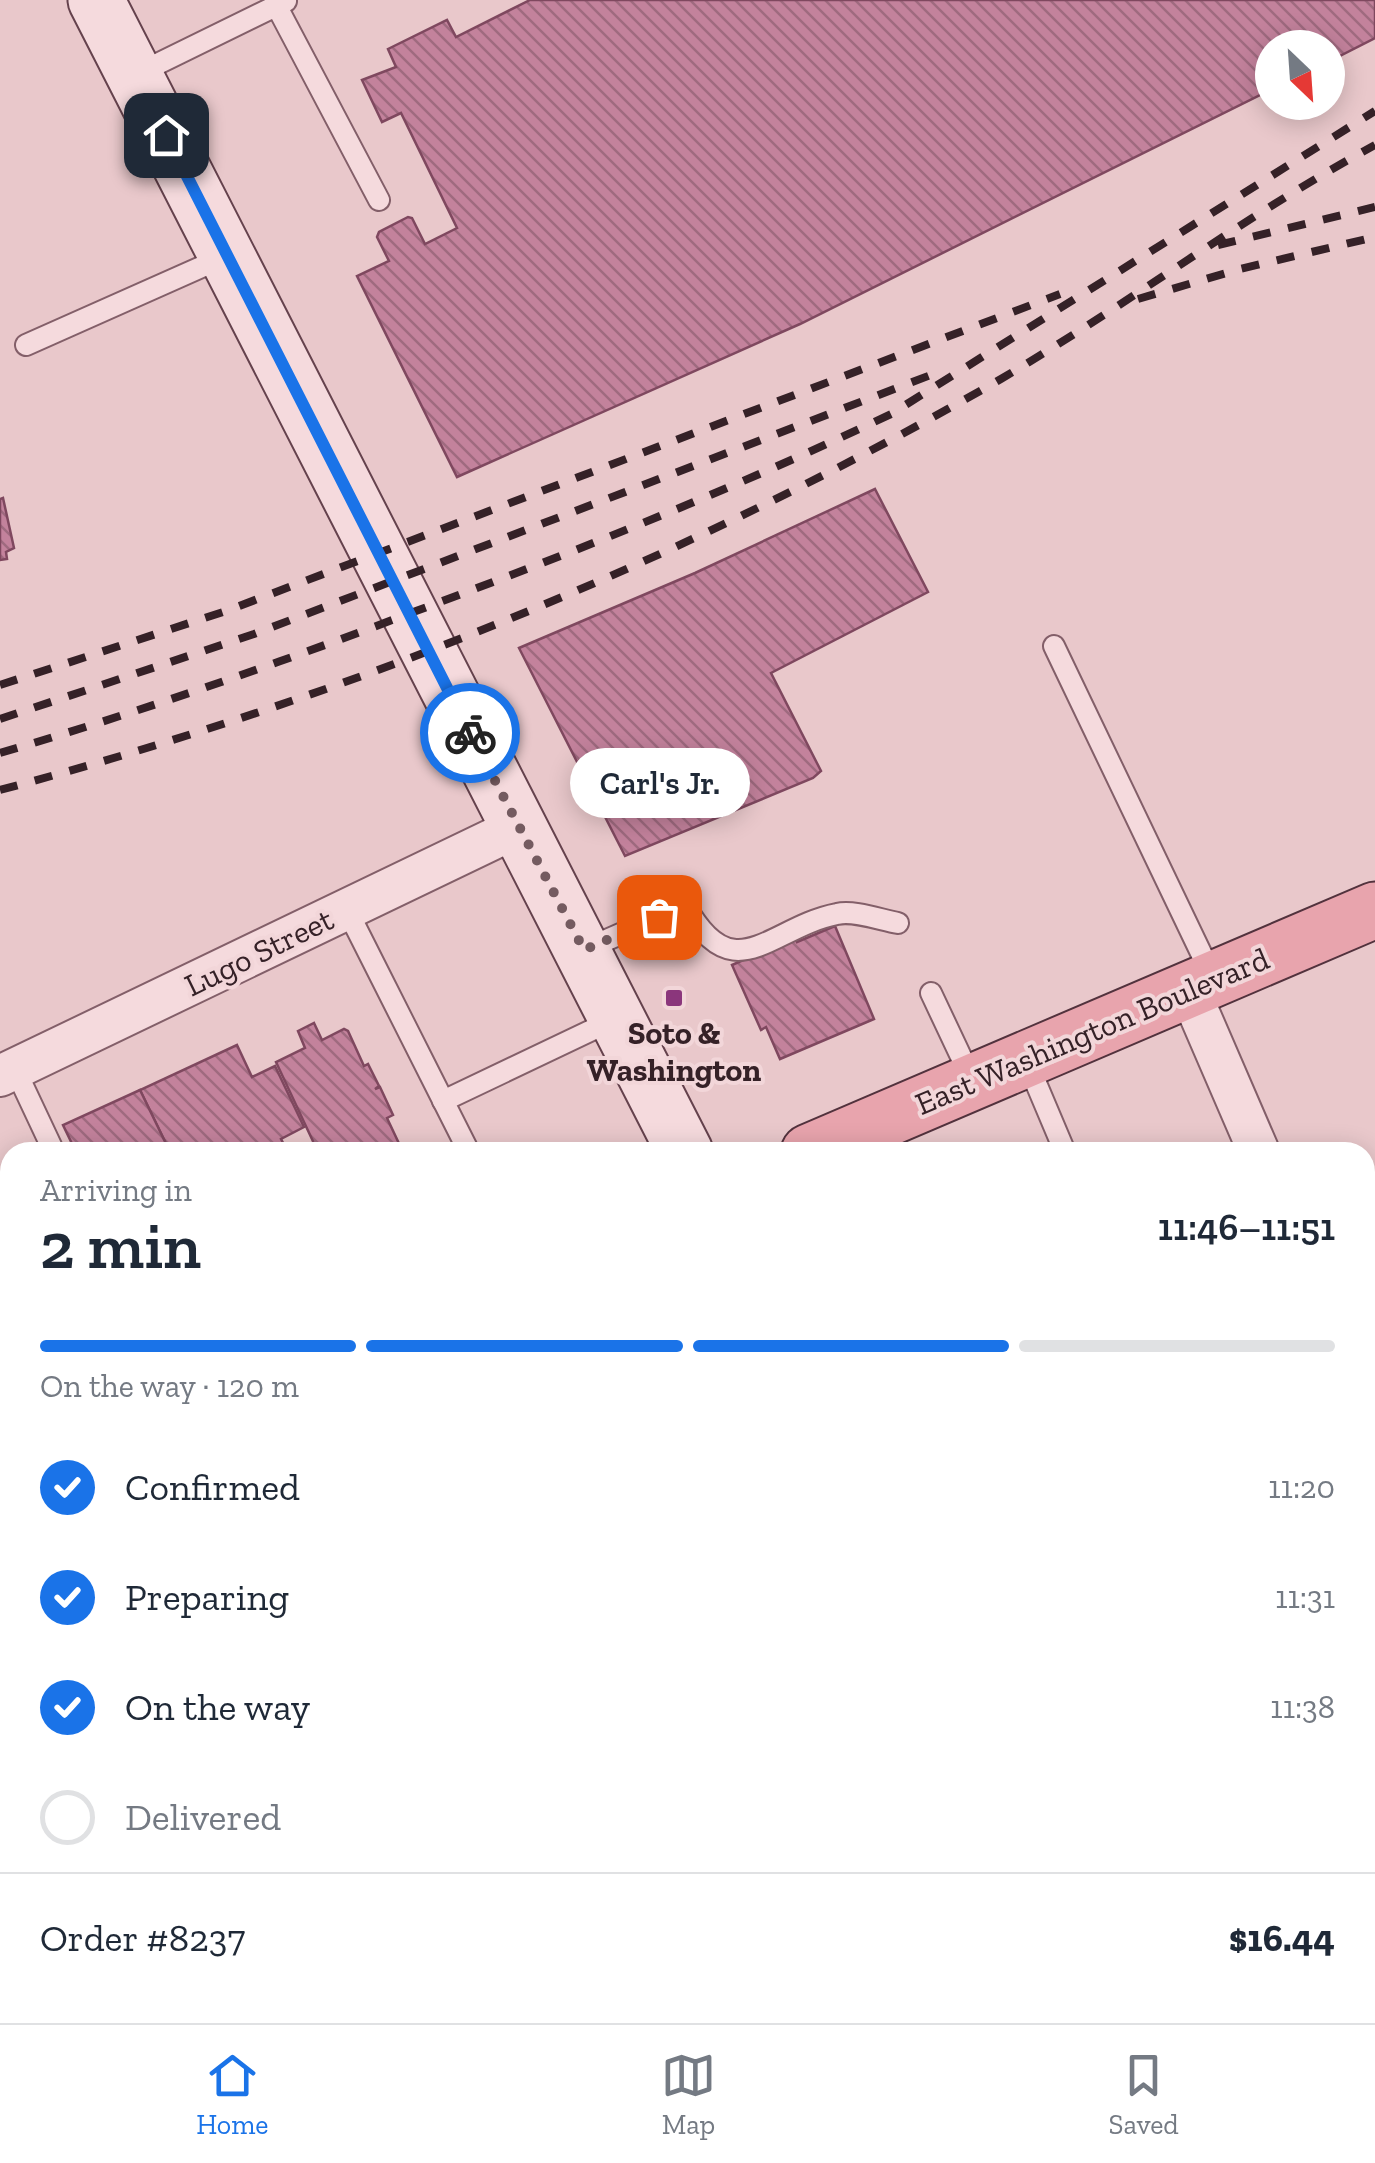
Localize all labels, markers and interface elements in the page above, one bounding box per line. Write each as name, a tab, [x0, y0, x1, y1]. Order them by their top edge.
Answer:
north arrow	[1255, 30, 1345, 120]
map controls	[1255, 30, 1345, 120]
pin	[124, 93, 209, 178]
icon: home	[139, 108, 194, 163]
courier	[420, 683, 520, 783]
icon: bike	[443, 706, 498, 761]
callout: Carl's Jr.	[569, 747, 749, 817]
text: Carl's Jr.	[600, 764, 720, 802]
pin	[617, 875, 702, 960]
icon: bag	[632, 890, 687, 945]
street label: Lugo Street	[178, 900, 340, 1004]
street label: East Washington Boulevard	[910, 939, 1275, 1123]
marker: Soto & Washington	[663, 987, 685, 1009]
place label: Soto & Washington	[587, 1014, 761, 1089]
text: Arriving in	[40, 1171, 192, 1209]
text: 11:46–11:51	[1158, 1204, 1335, 1250]
text: 2 min	[40, 1207, 201, 1285]
text: On the way · 120 m	[40, 1367, 299, 1405]
icon: check	[40, 1460, 95, 1515]
text: Confirmed	[125, 1464, 300, 1510]
text: 11:20	[1268, 1468, 1335, 1506]
icon: check	[40, 1570, 95, 1625]
text: Preparing	[125, 1574, 289, 1620]
text: 11:31	[1275, 1578, 1335, 1616]
icon: check	[40, 1680, 95, 1735]
text: On the way	[125, 1684, 310, 1730]
text: 11:38	[1270, 1688, 1335, 1726]
text: Delivered	[125, 1794, 281, 1840]
text: Order #8237	[40, 1915, 245, 1961]
text: $16.44	[1229, 1915, 1335, 1961]
tab: Home	[196, 2048, 268, 2141]
tab: Map	[661, 2048, 716, 2141]
tab: Saved	[1109, 2048, 1179, 2141]

